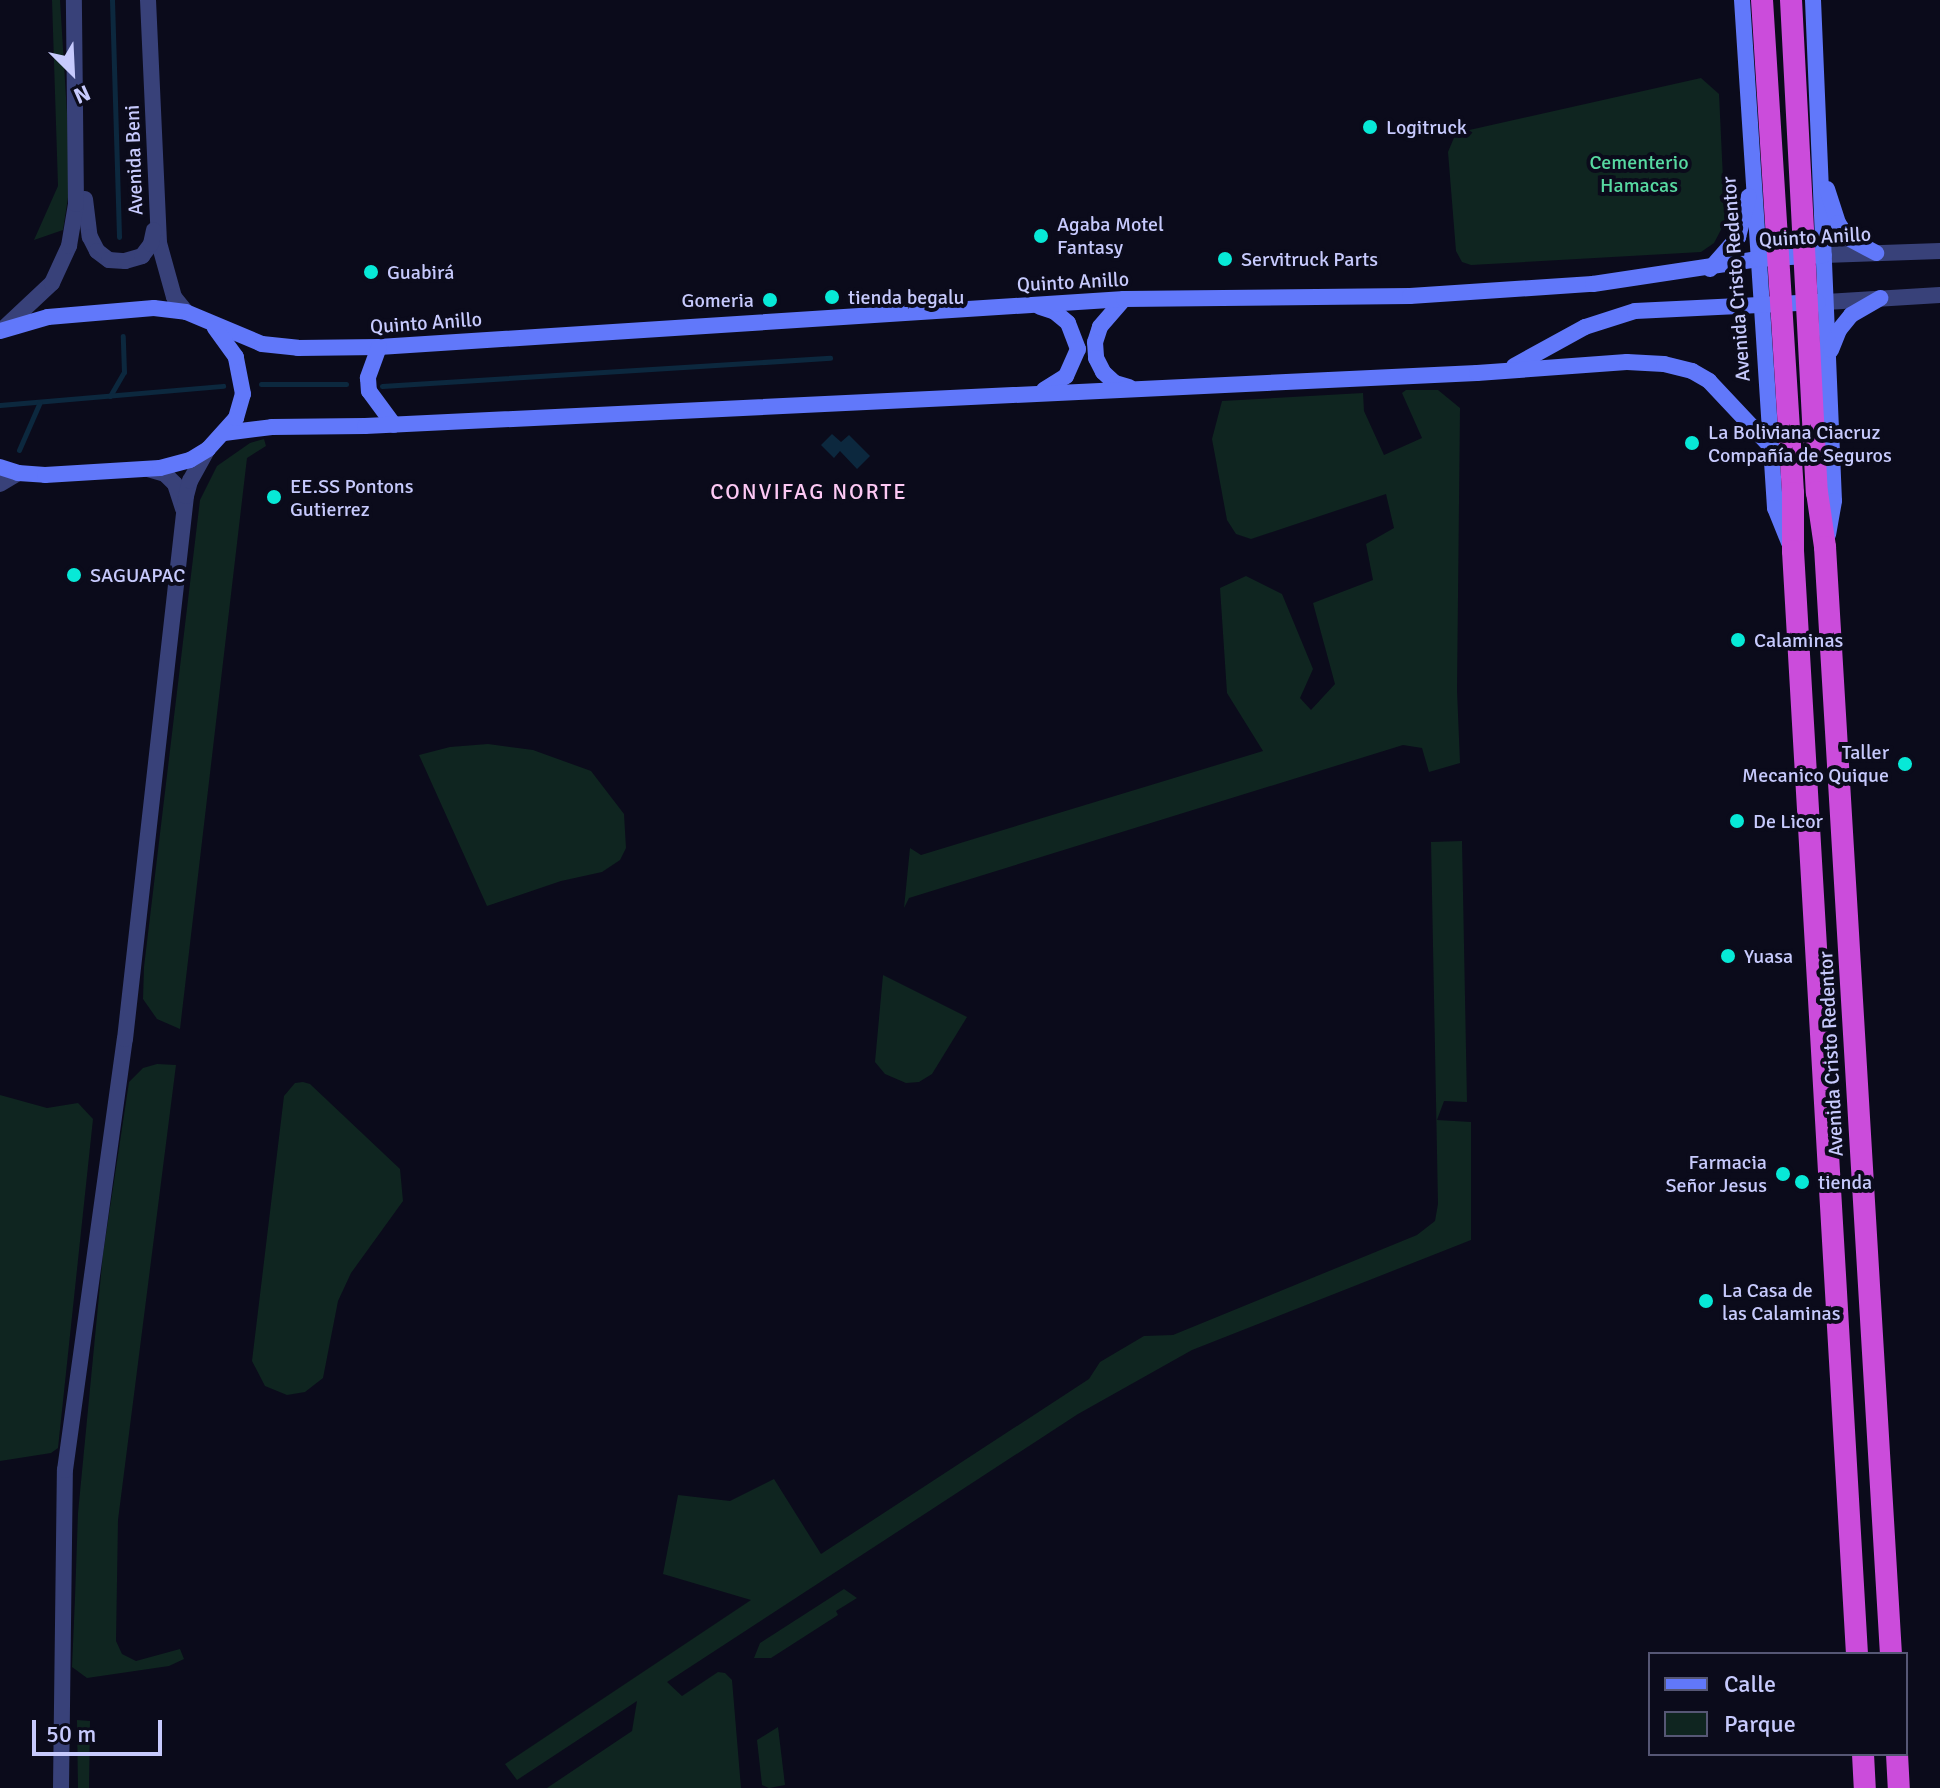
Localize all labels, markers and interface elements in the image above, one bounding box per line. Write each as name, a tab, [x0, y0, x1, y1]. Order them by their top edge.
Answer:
north arrow	[32, 32, 112, 112]
text: N	[69, 79, 94, 110]
street label: Avenida Beni	[120, 104, 148, 216]
place label: Logitruck	[1386, 115, 1467, 139]
marker: Logitruck	[1361, 118, 1379, 136]
park label: Cementerio Hamacas	[1589, 151, 1689, 198]
street label: Avenida Cristo Redentor	[1717, 176, 1755, 382]
place label: Agaba Motel Fantasy	[1057, 212, 1164, 259]
street label: Quinto Anillo	[1758, 222, 1872, 252]
marker: Agaba Motel Fantasy	[1032, 227, 1050, 245]
place label: Servitruck Parts	[1241, 247, 1378, 271]
marker: Servitruck Parts	[1216, 250, 1234, 268]
place label: Guabirá	[387, 260, 454, 284]
marker: Guabirá	[362, 263, 380, 281]
street label: Quinto Anillo	[1016, 267, 1130, 297]
place label: tienda begalu	[848, 285, 964, 309]
place label: Gomeria	[682, 288, 754, 312]
marker: tienda begalu	[823, 288, 841, 306]
marker: Gomeria	[761, 291, 779, 309]
street label: Quinto Anillo	[369, 307, 483, 339]
place label: La Boliviana Ciacruz Compañía de Seguros	[1708, 420, 1892, 467]
marker: La Boliviana Ciacruz Compañía de Seguros	[1683, 434, 1701, 452]
place label: EE.SS Pontons Gutierrez	[290, 474, 414, 521]
district label: CONVIFAG NORTE	[710, 479, 908, 505]
marker: EE.SS Pontons Gutierrez	[265, 488, 283, 506]
place label: SAGUAPAC	[90, 563, 185, 587]
marker: SAGUAPAC	[65, 566, 83, 584]
place label: Calaminas	[1754, 628, 1843, 652]
marker: Calaminas	[1729, 631, 1747, 649]
place label: Taller Mecanico Quique	[1742, 740, 1889, 787]
marker: Taller Mecanico Quique	[1896, 755, 1914, 773]
place label: De Licor	[1753, 809, 1823, 833]
marker: De Licor	[1728, 812, 1746, 830]
place label: Yuasa	[1744, 944, 1793, 968]
marker: Yuasa	[1719, 947, 1737, 965]
street label: Avenida Cristo Redentor	[1814, 951, 1848, 1157]
place label: Farmacia Señor Jesus	[1665, 1150, 1767, 1197]
marker: Farmacia Señor Jesus	[1774, 1165, 1792, 1183]
place label: tienda	[1818, 1170, 1872, 1194]
marker: tienda	[1793, 1173, 1811, 1191]
place label: La Casa de las Calaminas	[1722, 1278, 1840, 1325]
marker: La Casa de las Calaminas	[1697, 1292, 1715, 1310]
legend	[1648, 1652, 1908, 1756]
text: Calle	[1724, 1669, 1776, 1699]
scale bar	[36, 1704, 166, 1754]
text: Parque	[1724, 1709, 1796, 1739]
text: 50 m	[46, 1719, 96, 1749]

